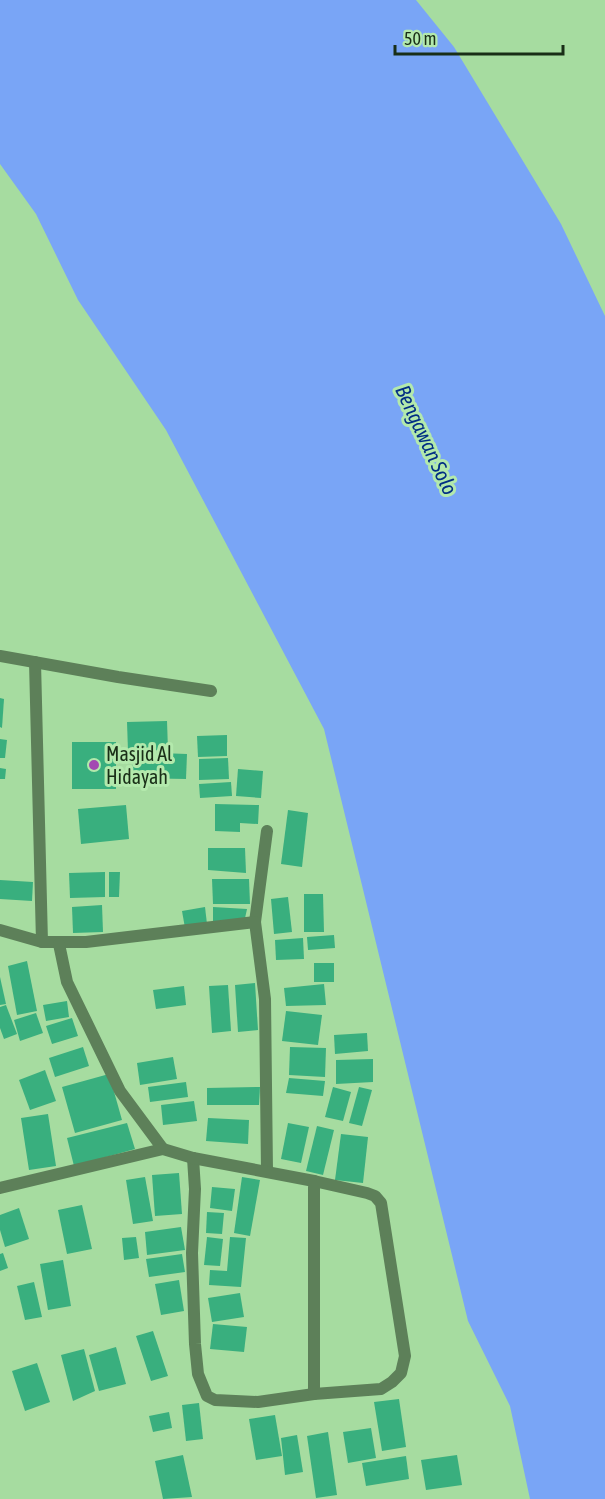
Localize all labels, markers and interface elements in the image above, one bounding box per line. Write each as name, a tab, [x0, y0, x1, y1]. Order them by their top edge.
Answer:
scale bar	[395, 18, 563, 56]
text: 50 m	[404, 28, 436, 49]
water label: Bengawan Solo	[391, 381, 463, 498]
place label: Masjid Al Hidayah	[106, 742, 173, 788]
marker: Masjid Al Hidayah	[87, 758, 101, 772]

